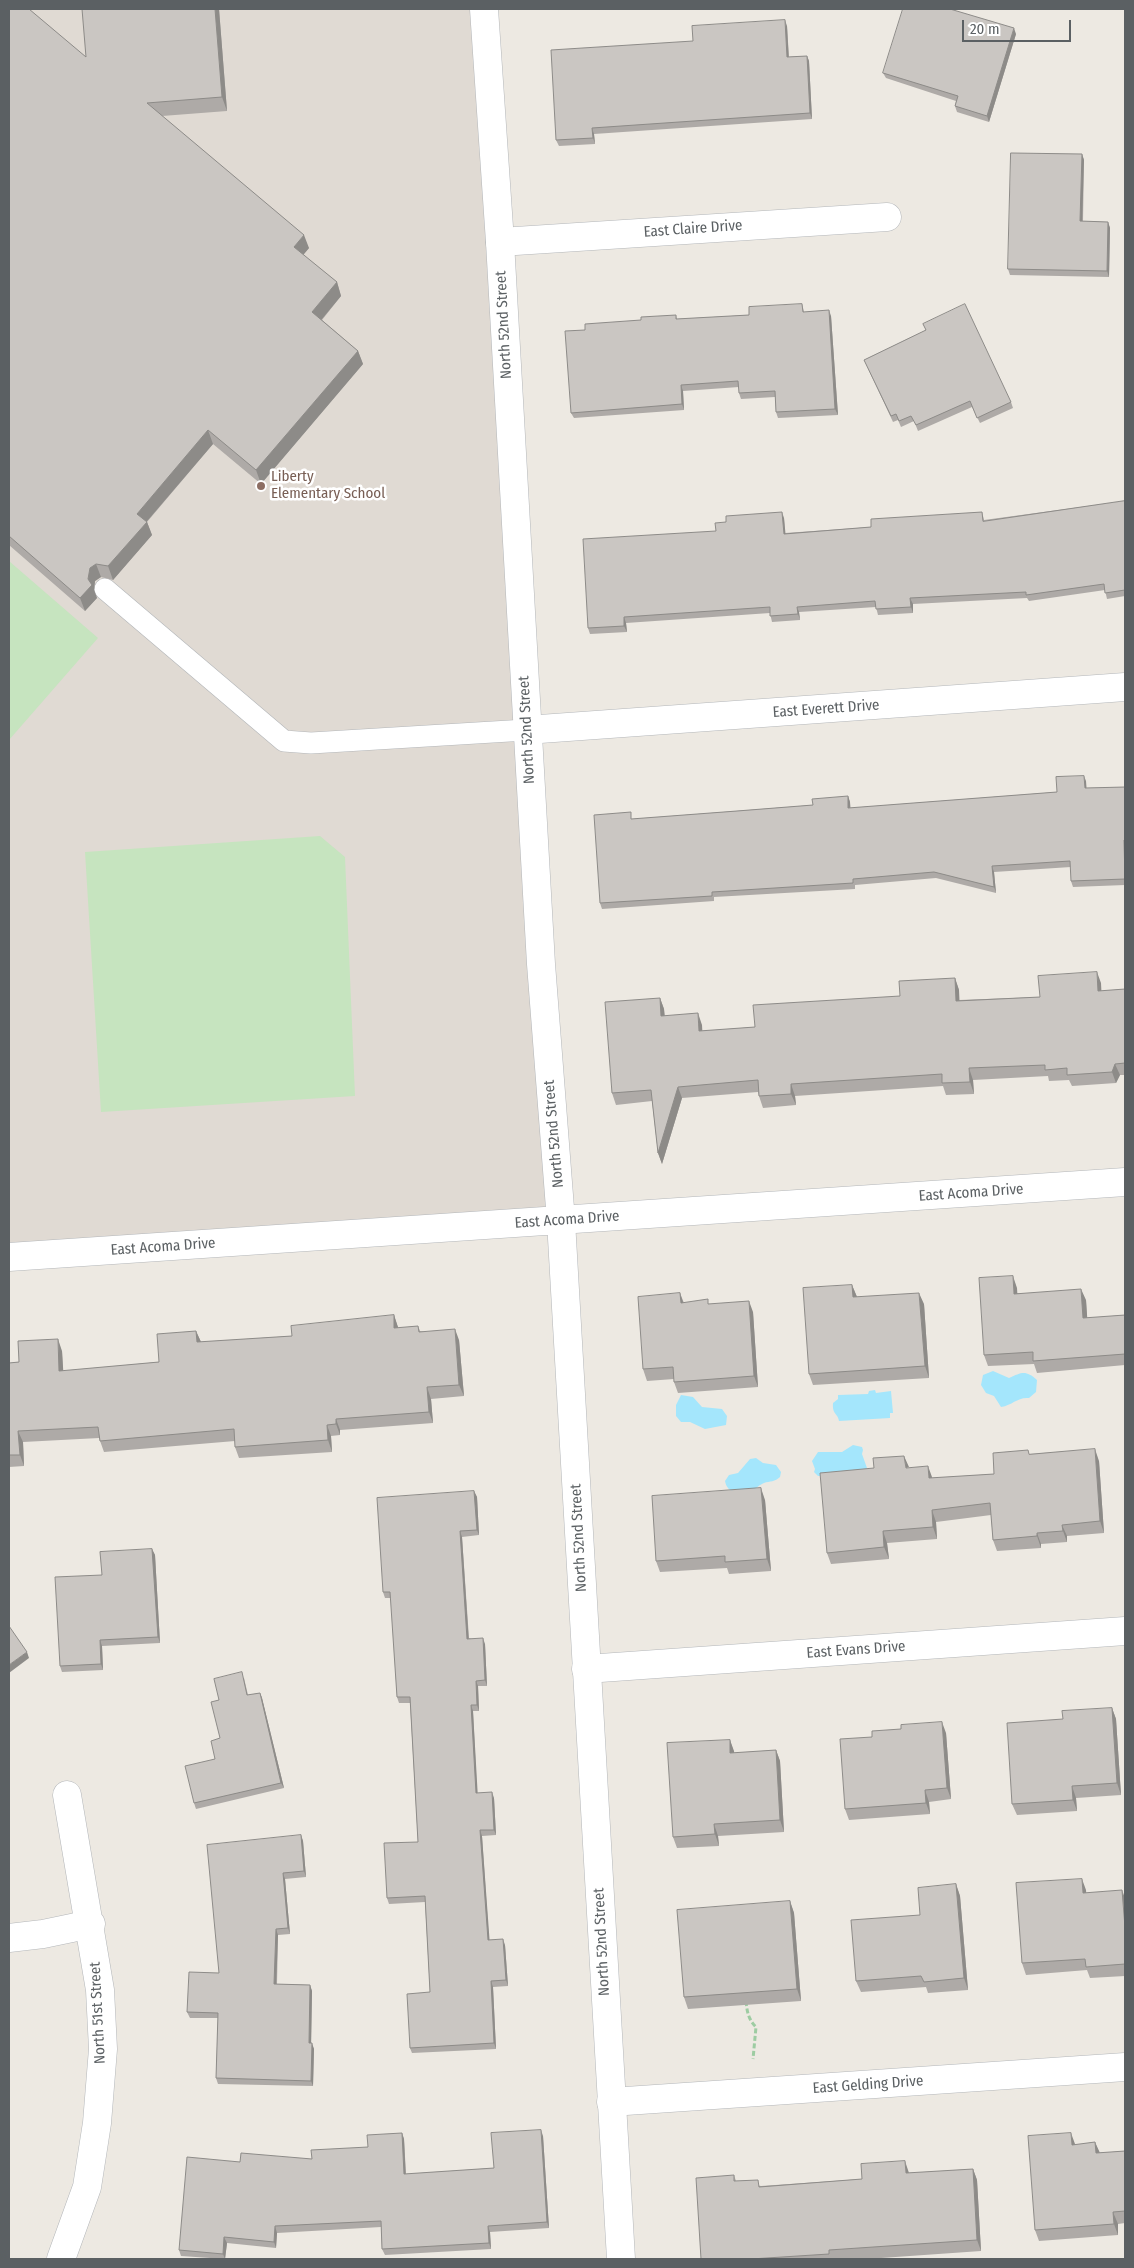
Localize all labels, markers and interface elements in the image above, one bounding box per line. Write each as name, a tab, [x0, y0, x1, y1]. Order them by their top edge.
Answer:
scale bar	[964, 10, 1073, 42]
text: 20 m	[970, 20, 1000, 38]
street label: East Claire Drive	[643, 217, 743, 241]
street label: North 52nd Street	[492, 270, 516, 380]
place label: Liberty Elementary School	[271, 468, 385, 503]
marker: Liberty Elementary School	[255, 480, 267, 492]
street label: North 52nd Street	[515, 675, 539, 785]
street label: East Everett Drive	[772, 696, 880, 722]
street label: North 52nd Street	[540, 1079, 568, 1189]
street label: East Acoma Drive	[918, 1180, 1024, 1206]
street label: East Acoma Drive	[514, 1207, 620, 1233]
street label: East Acoma Drive	[110, 1234, 216, 1260]
street label: North 52nd Street	[567, 1483, 591, 1593]
street label: East Evans Drive	[806, 1638, 906, 1662]
street label: North 52nd Street	[590, 1887, 614, 1997]
street label: North 51st Street	[86, 1961, 110, 2065]
street label: East Gelding Drive	[812, 2072, 924, 2098]

